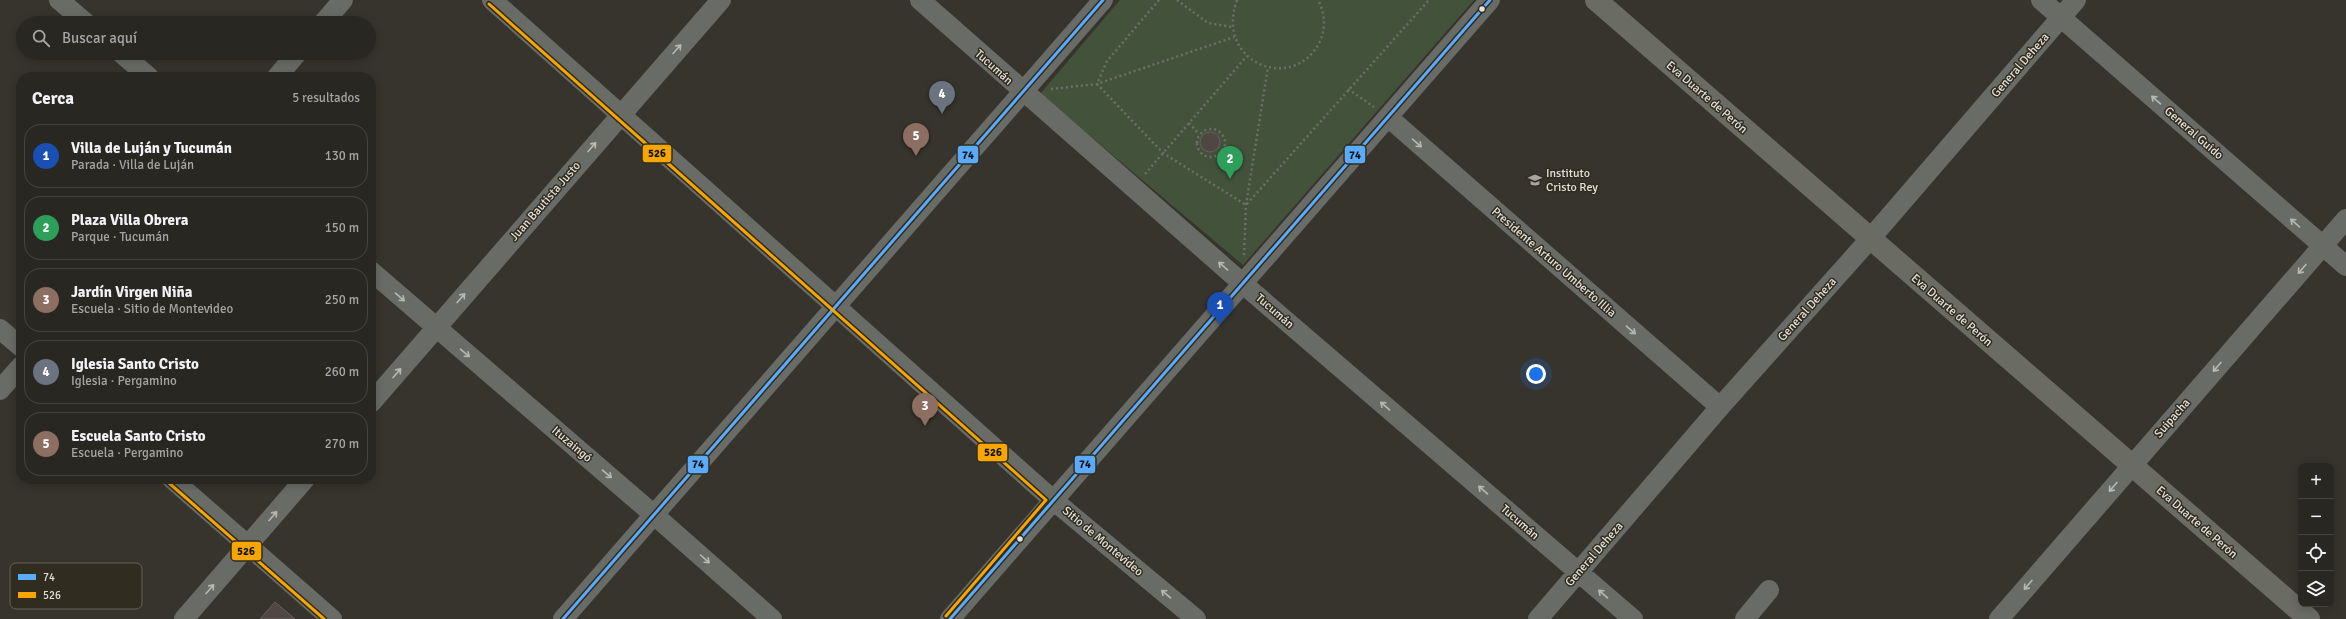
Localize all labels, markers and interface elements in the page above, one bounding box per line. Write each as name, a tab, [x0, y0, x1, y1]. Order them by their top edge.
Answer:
unlabelled marker	[1477, 4, 1487, 14]
search box	[16, 16, 376, 60]
icon: search	[30, 27, 52, 49]
text: Buscar aquí	[62, 29, 137, 47]
street label: General Deheza	[1988, 30, 2052, 101]
one-way arrow	[673, 44, 682, 54]
street label: Tucumán	[972, 46, 1016, 88]
street label: Eva Duarte de Perón	[1663, 58, 1750, 137]
pin: 4	[929, 81, 955, 114]
text: Cerca	[32, 88, 74, 109]
text: 5 resultados	[292, 90, 360, 106]
one-way arrow	[2151, 96, 2161, 105]
street label: General Guido	[2161, 104, 2226, 163]
pin: 5	[903, 123, 929, 156]
one-way arrow	[1412, 138, 1422, 147]
text: Villa de Luján y Tucumán	[71, 139, 232, 157]
one-way arrow	[587, 141, 596, 152]
line badge: 526	[642, 144, 672, 163]
line badge: 74	[957, 145, 979, 164]
line badge: 74	[1344, 145, 1366, 164]
pin: 2	[1217, 146, 1243, 179]
text: 526	[648, 147, 666, 160]
text: 1	[42, 148, 50, 164]
text: 130 m	[325, 148, 359, 164]
text: 74	[962, 149, 974, 162]
text: 74	[1349, 149, 1361, 162]
text: Parada · Villa de Luján	[71, 157, 194, 173]
street label: Juan Bautista Justo	[507, 159, 584, 244]
place label: Instituto Cristo Rey	[1546, 166, 1598, 195]
school or university icon: Instituto Cristo Rey	[1527, 172, 1543, 188]
street label: Presidente Arturo Umberto Illia	[1488, 204, 1619, 321]
text: Plaza Villa Obrera	[71, 211, 189, 229]
one-way arrow	[2290, 218, 2301, 227]
text: 2	[42, 220, 50, 236]
text: 150 m	[325, 220, 359, 236]
text: Parque · Tucumán	[71, 229, 169, 245]
one-way arrow	[1218, 262, 1228, 271]
one-way arrow	[2297, 264, 2306, 274]
street label: Eva Duarte de Perón	[1908, 271, 1995, 350]
street label: General Deheza	[1775, 274, 1840, 344]
text: Jardín Virgen Niña	[71, 283, 192, 301]
street label: Tucumán	[1252, 291, 1297, 332]
text: 3	[42, 292, 50, 308]
text: 250 m	[325, 292, 359, 308]
one-way arrow	[395, 292, 406, 301]
pin: 1	[1207, 292, 1233, 325]
one-way arrow	[457, 293, 466, 304]
text: Escuela · Sitio de Montevideo	[71, 301, 233, 317]
one-way arrow	[1625, 325, 1636, 334]
one-way arrow	[460, 349, 471, 358]
text: Iglesia Santo Cristo	[71, 355, 199, 373]
one-way arrow	[2212, 362, 2221, 372]
text: 4	[42, 364, 50, 380]
text: 260 m	[325, 364, 359, 380]
your location	[1526, 364, 1546, 384]
one-way arrow	[392, 368, 401, 378]
text: Iglesia · Pergamino	[71, 373, 177, 389]
pin: 3	[912, 393, 938, 426]
street label: Suipacha	[2151, 396, 2193, 441]
one-way arrow	[1379, 401, 1390, 410]
street label: Ituzaingó	[548, 423, 595, 466]
text: Escuela Santo Cristo	[71, 427, 206, 445]
text: 5	[42, 436, 50, 452]
text: 270 m	[325, 436, 359, 452]
line badge: 526	[977, 443, 1008, 462]
text: Escuela · Pergamino	[71, 445, 183, 461]
text: 526	[984, 446, 1002, 459]
line badge: 74	[687, 455, 709, 474]
line badge: 74	[1074, 455, 1096, 474]
text: 74	[692, 458, 704, 471]
text: 74	[1079, 458, 1091, 471]
map controls	[2298, 463, 2334, 607]
button: +	[2298, 463, 2334, 499]
one-way arrow	[601, 469, 612, 478]
one-way arrow	[2109, 481, 2118, 491]
street label: Eva Duarte de Perón	[2153, 483, 2240, 562]
one-way arrow	[1478, 486, 1489, 495]
button: −	[2298, 499, 2334, 535]
street label: Tucumán	[1497, 502, 1542, 543]
street label: Sitio de Montevideo	[1059, 503, 1146, 580]
one-way arrow	[269, 510, 278, 521]
street label: General Deheza	[1562, 519, 1626, 590]
unlabelled marker	[1015, 534, 1025, 544]
button: locate	[2298, 535, 2334, 571]
line badge: 526	[231, 541, 262, 561]
text: 526	[237, 545, 255, 558]
one-way arrow	[699, 555, 710, 564]
legend	[10, 563, 142, 609]
text: 74	[43, 571, 55, 584]
button: layers	[2298, 571, 2334, 607]
one-way arrow	[2024, 580, 2033, 590]
one-way arrow	[205, 584, 214, 595]
text: 526	[43, 589, 61, 602]
one-way arrow	[1161, 589, 1171, 598]
one-way arrow	[1598, 589, 1608, 598]

